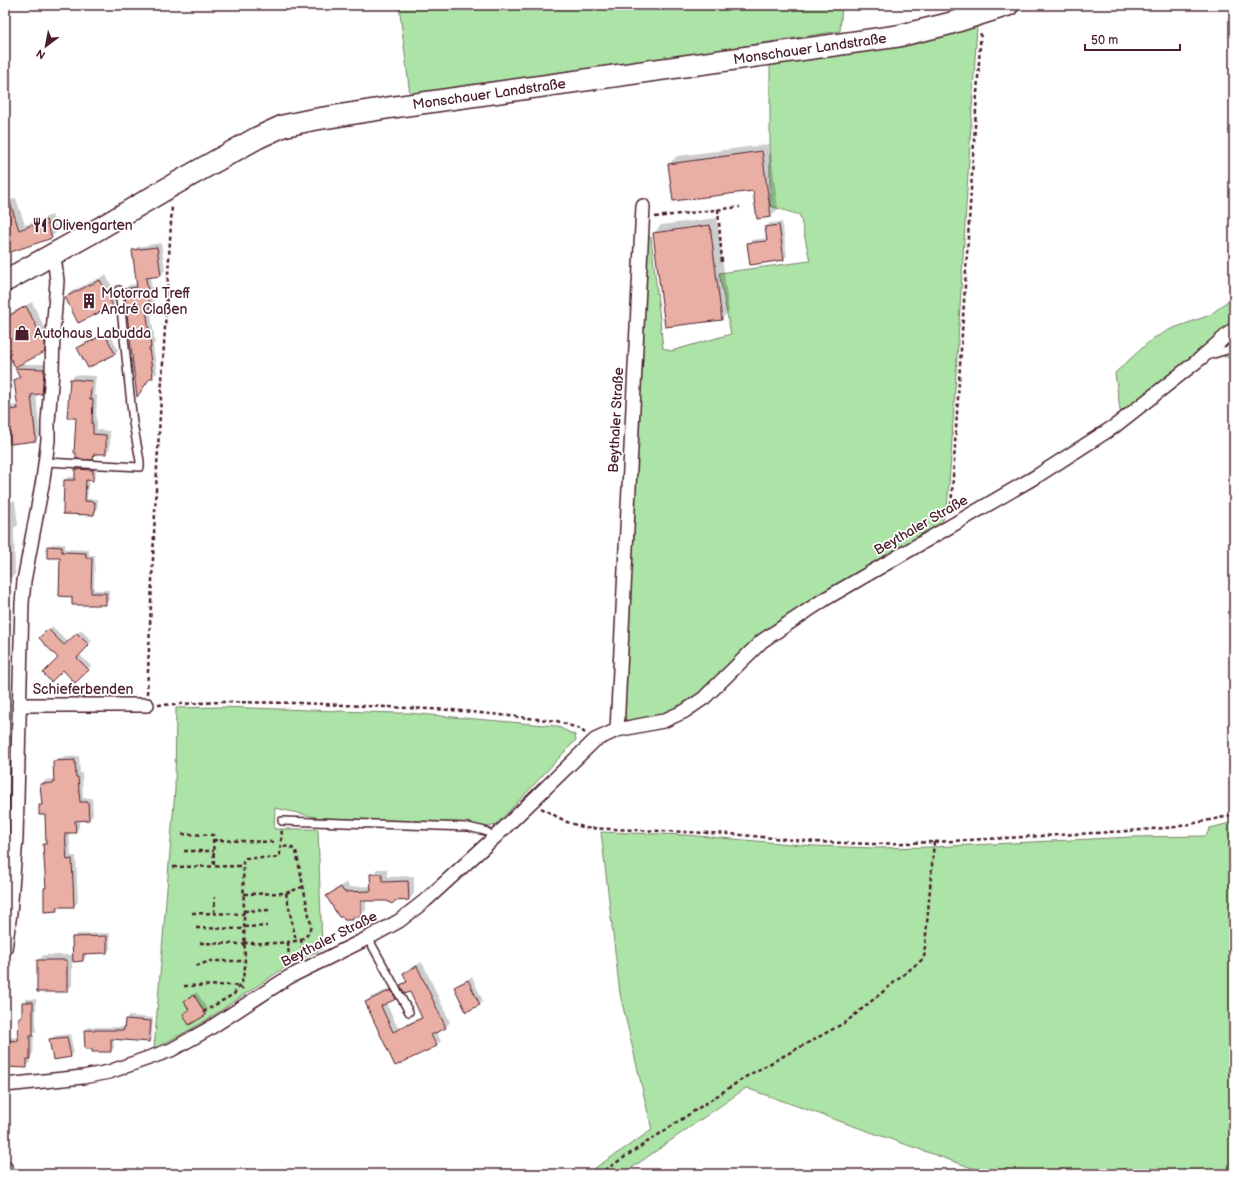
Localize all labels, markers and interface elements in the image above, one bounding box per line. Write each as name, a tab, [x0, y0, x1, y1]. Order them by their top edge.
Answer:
north arrow	[26, 26, 66, 66]
scale bar	[1085, 26, 1180, 52]
street label: Monschauer Landstraße	[732, 29, 888, 68]
text: 50 m	[1091, 33, 1118, 48]
text: N	[34, 46, 48, 62]
street label: Monschauer Landstraße	[411, 74, 567, 113]
restaurant icon: Olivengarten	[31, 216, 49, 234]
place label: Olivengarten	[52, 217, 133, 234]
place label: Motorrad Treff André Claßen	[101, 285, 191, 318]
building icon: Motorrad Treff André Claßen	[80, 292, 98, 310]
shop icon: Autohaus Labudda	[13, 324, 31, 342]
place label: Autohaus Labudda	[34, 325, 151, 342]
street label: Beythaler Straße	[605, 367, 627, 473]
street label: Beythaler Straße	[871, 491, 971, 559]
street label: Schieferbenden	[33, 681, 133, 698]
street label: Beythaler Straße	[278, 907, 380, 971]

